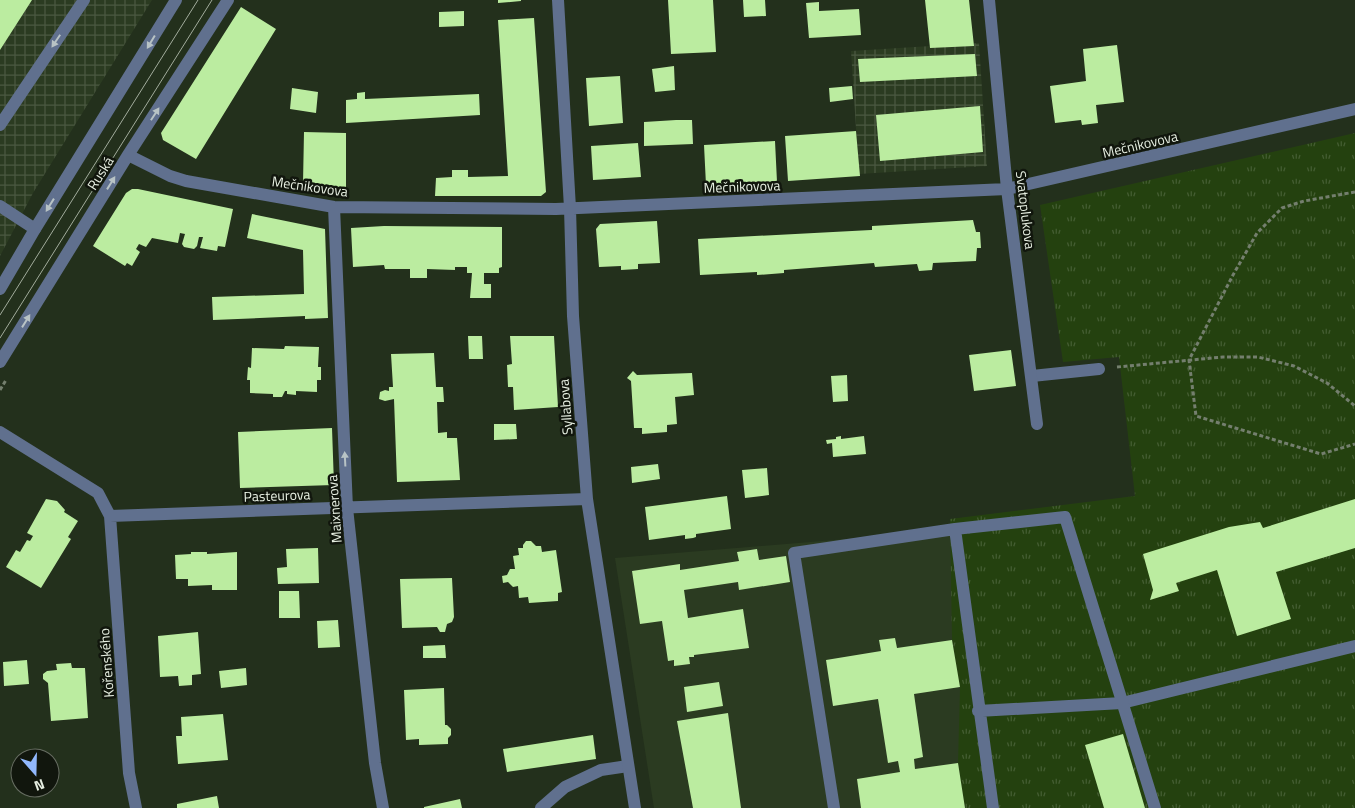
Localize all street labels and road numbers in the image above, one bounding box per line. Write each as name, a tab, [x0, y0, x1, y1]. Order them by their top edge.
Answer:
street label: Mečnikovova	[1100, 125, 1180, 163]
street label: Ruská	[81, 152, 119, 194]
street label: Mečnikovova	[271, 170, 349, 202]
street label: Svatoplukova	[1011, 170, 1041, 250]
street label: Mečnikovova	[703, 174, 781, 198]
street label: Syllabova	[553, 378, 577, 436]
street label: Maixnerova	[321, 474, 347, 544]
street label: Pasteurova	[243, 483, 311, 507]
street label: Kořenského	[93, 628, 119, 698]

